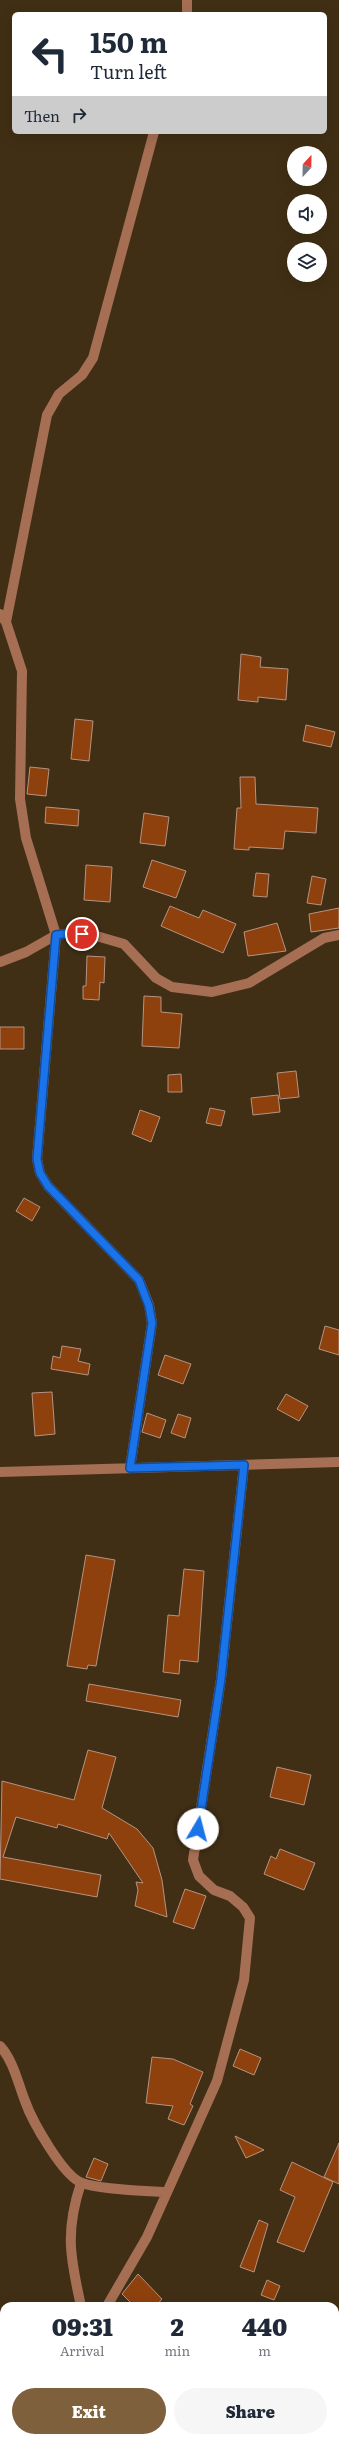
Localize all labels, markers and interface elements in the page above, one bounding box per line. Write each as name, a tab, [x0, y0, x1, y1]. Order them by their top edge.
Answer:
text: 150 m	[90, 20, 168, 62]
icon: left	[24, 28, 76, 80]
text: Turn left	[90, 58, 167, 85]
text: Then	[24, 104, 60, 127]
icon: right	[68, 104, 90, 126]
north arrow	[287, 146, 327, 186]
map controls	[287, 146, 327, 282]
button: sound	[287, 194, 327, 234]
button: layers	[287, 242, 327, 282]
pin	[65, 917, 99, 951]
icon: arrive	[71, 923, 93, 945]
position arrow	[177, 1808, 219, 1850]
text: 09:31	[52, 2308, 113, 2343]
text: 2	[171, 2308, 184, 2343]
text: 440	[242, 2308, 287, 2343]
text: Arrival	[60, 2341, 104, 2360]
text: min	[164, 2341, 190, 2360]
text: m	[258, 2341, 271, 2360]
button: Exit	[12, 2388, 166, 2434]
button: Share	[174, 2388, 327, 2434]

